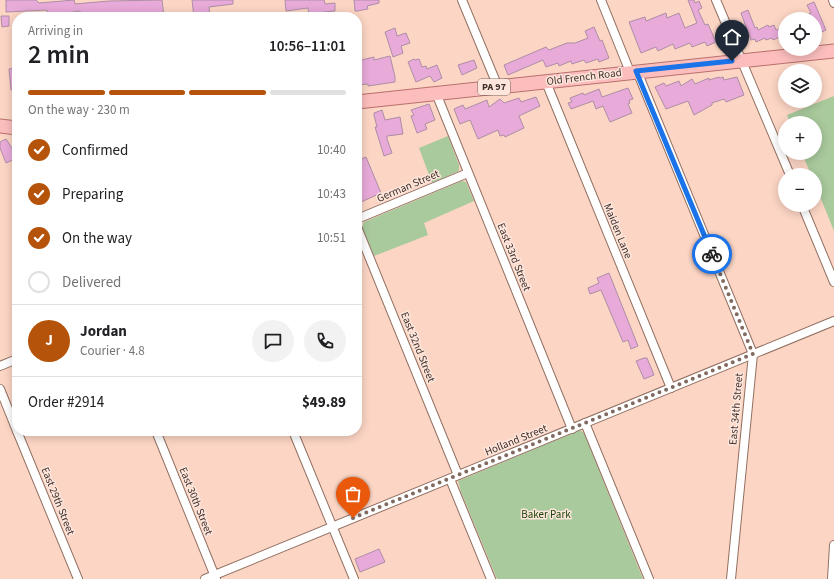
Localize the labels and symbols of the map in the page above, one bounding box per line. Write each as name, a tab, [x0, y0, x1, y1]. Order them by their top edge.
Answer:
pin	[715, 20, 749, 61]
street label: Old French Road	[546, 65, 622, 89]
road number: PA 97	[478, 79, 510, 95]
street label: German Street	[374, 166, 442, 206]
street label: Maiden Lane	[600, 201, 636, 261]
street label: East 33rd Street	[494, 221, 535, 294]
courier	[692, 234, 732, 274]
street label: East 32nd Street	[397, 310, 439, 385]
street label: East 34th Street	[725, 372, 747, 446]
street label: Holland Street	[483, 421, 550, 459]
street label: East 29th Street	[38, 465, 79, 537]
street label: East 30th Street	[176, 465, 217, 537]
pin	[336, 477, 370, 518]
park label: Baker Park	[521, 507, 571, 522]

